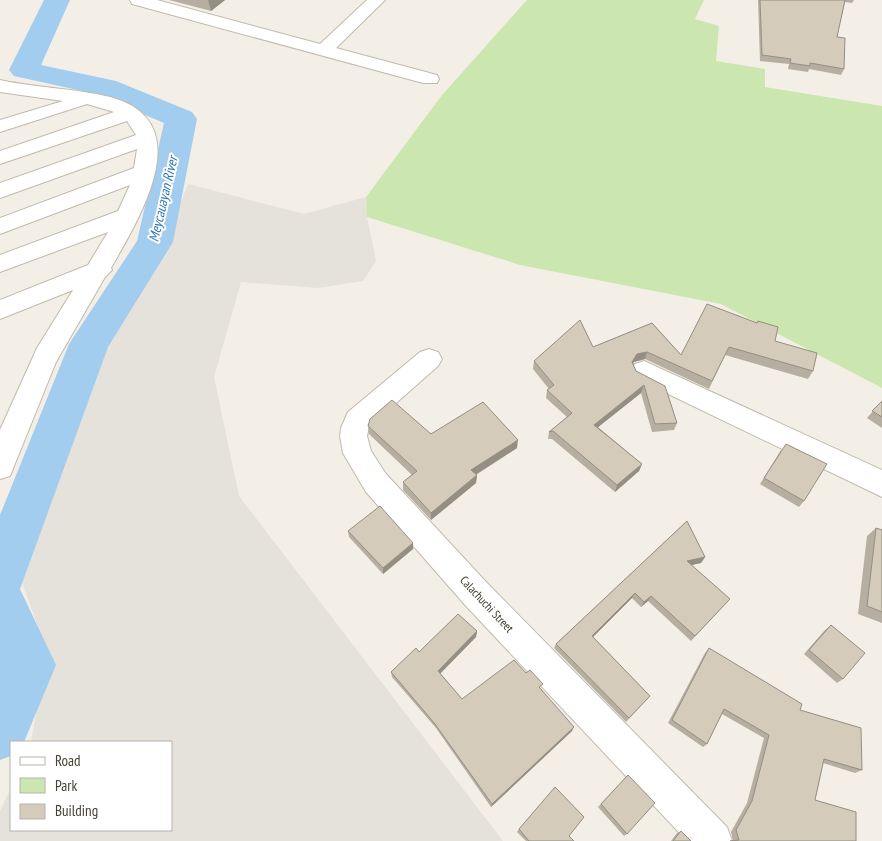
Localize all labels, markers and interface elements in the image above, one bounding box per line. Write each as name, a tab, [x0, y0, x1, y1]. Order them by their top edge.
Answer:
water label: Meycauayan River	[144, 153, 182, 243]
street label: Calachuchi Street	[457, 573, 518, 636]
legend	[10, 741, 172, 831]
text: Road	[55, 751, 81, 770]
text: Park	[55, 776, 77, 795]
text: Building	[55, 801, 98, 820]

